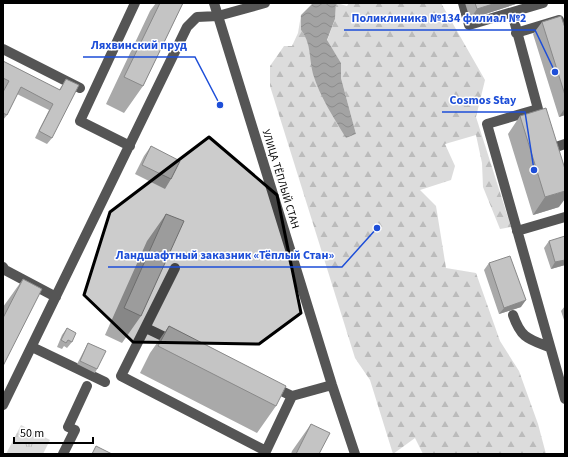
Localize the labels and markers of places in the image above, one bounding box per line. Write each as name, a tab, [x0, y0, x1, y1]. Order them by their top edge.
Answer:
callout: Поликлиника №134 филиал №2	[344, 6, 535, 30]
callout: Ляхвинский пруд	[83, 33, 195, 57]
callout: Cosmos Stay	[442, 88, 525, 112]
callout: Ландшафтный заказник «Тёплый Стан»	[108, 243, 342, 267]

